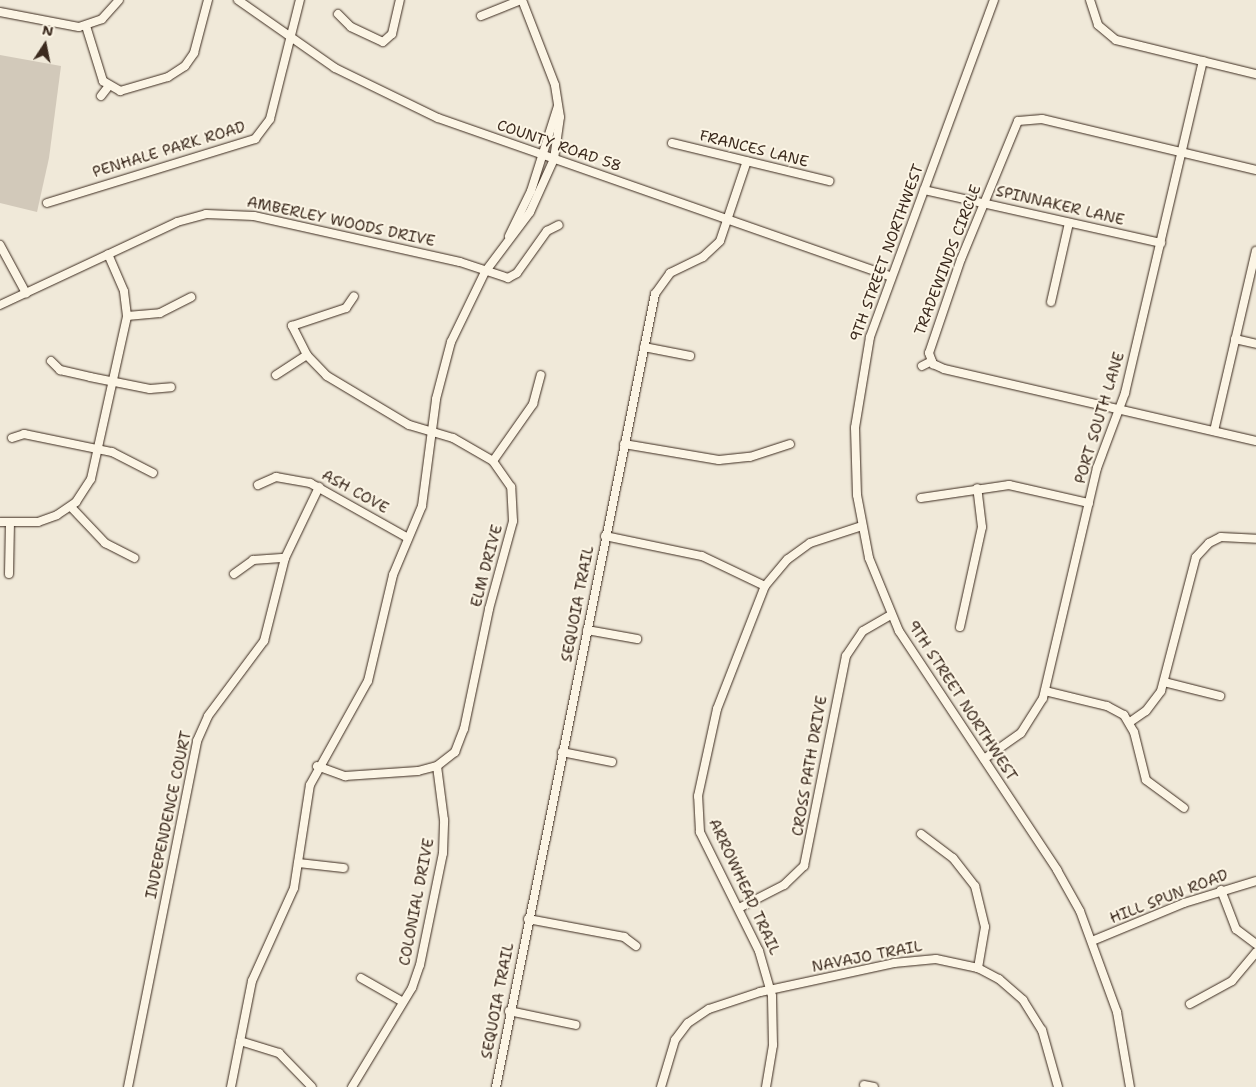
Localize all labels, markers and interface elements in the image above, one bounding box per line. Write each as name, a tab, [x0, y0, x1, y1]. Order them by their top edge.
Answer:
north arrow	[20, 20, 70, 70]
text: N	[41, 20, 55, 40]
street label: COUNTY ROAD 58	[494, 116, 624, 176]
street label: PENHALE PARK ROAD	[90, 118, 248, 182]
street label: FRANCES LANE	[698, 127, 810, 171]
street label: 9TH STREET NORTHWEST	[846, 162, 928, 344]
street label: TRADEWINDS CIRCLE	[911, 182, 985, 338]
street label: SPINNAKER LANE	[994, 182, 1126, 230]
street label: AMBERLEY WOODS DRIVE	[245, 193, 437, 251]
street label: PORT SOUTH LANE	[1071, 350, 1129, 486]
street label: ASH COVE	[318, 466, 392, 518]
street label: ELM DRIVE	[467, 523, 507, 609]
street label: SEQUOIA TRAIL	[558, 544, 598, 664]
street label: 9TH STREET NORTHWEST	[903, 617, 1021, 785]
street label: CROSS PATH DRIVE	[789, 694, 831, 838]
street label: INDEPENDENCE COURT	[142, 729, 196, 901]
street label: ARROWHEAD TRAIL	[705, 816, 783, 958]
street label: COLONIAL DRIVE	[396, 837, 438, 967]
street label: HILL SPUN ROAD	[1107, 866, 1231, 928]
street label: NAVAJO TRAIL	[810, 937, 924, 977]
street label: SEQUOIA TRAIL	[478, 941, 518, 1061]

